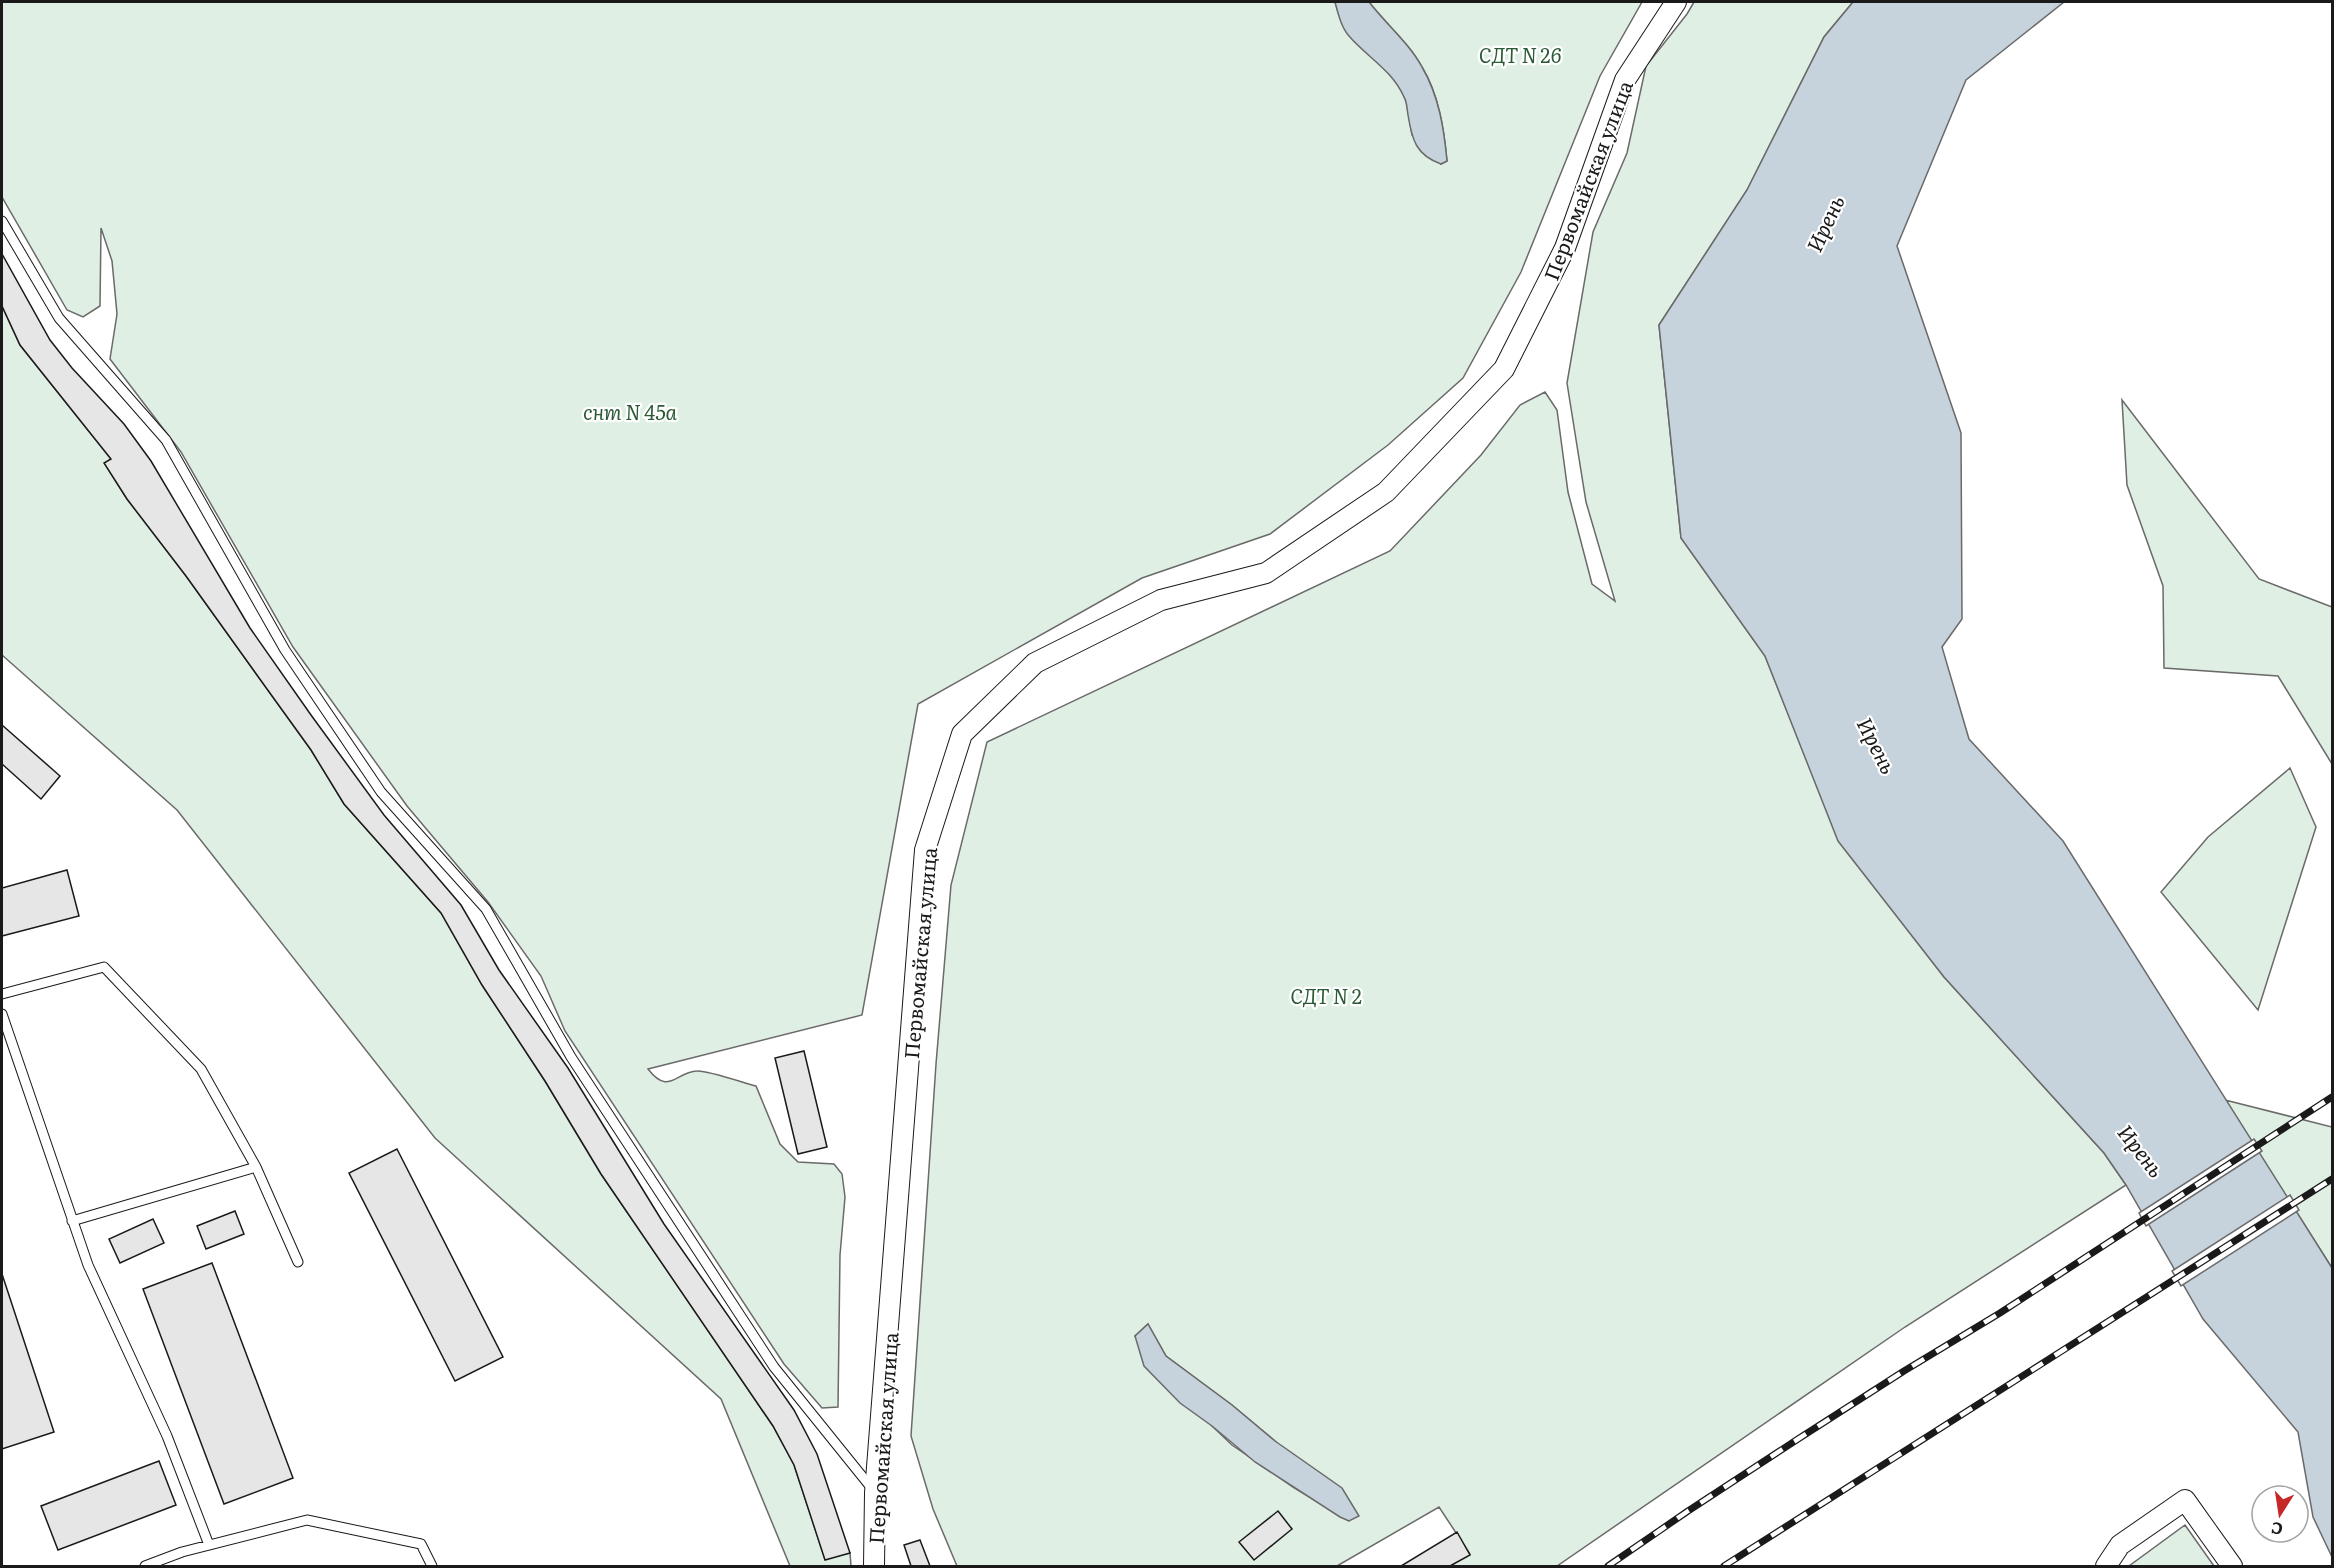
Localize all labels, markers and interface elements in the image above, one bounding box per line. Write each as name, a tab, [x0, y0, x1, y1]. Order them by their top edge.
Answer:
park label: СДТ N 26	[1479, 39, 1561, 69]
street label: Первомайская улица	[1535, 75, 1639, 285]
water label: Ирень	[1797, 189, 1851, 256]
park label: снт N 45а	[583, 396, 678, 426]
water label: Ирень	[1851, 712, 1905, 779]
street label: Первомайская улица	[895, 846, 943, 1060]
park label: СДТ N 2	[1290, 980, 1362, 1010]
water label: Ирень	[2112, 1117, 2173, 1183]
street label: Первомайская улица	[860, 1331, 904, 1545]
north arrow	[2250, 1484, 2310, 1544]
text: С	[2269, 1517, 2285, 1543]

